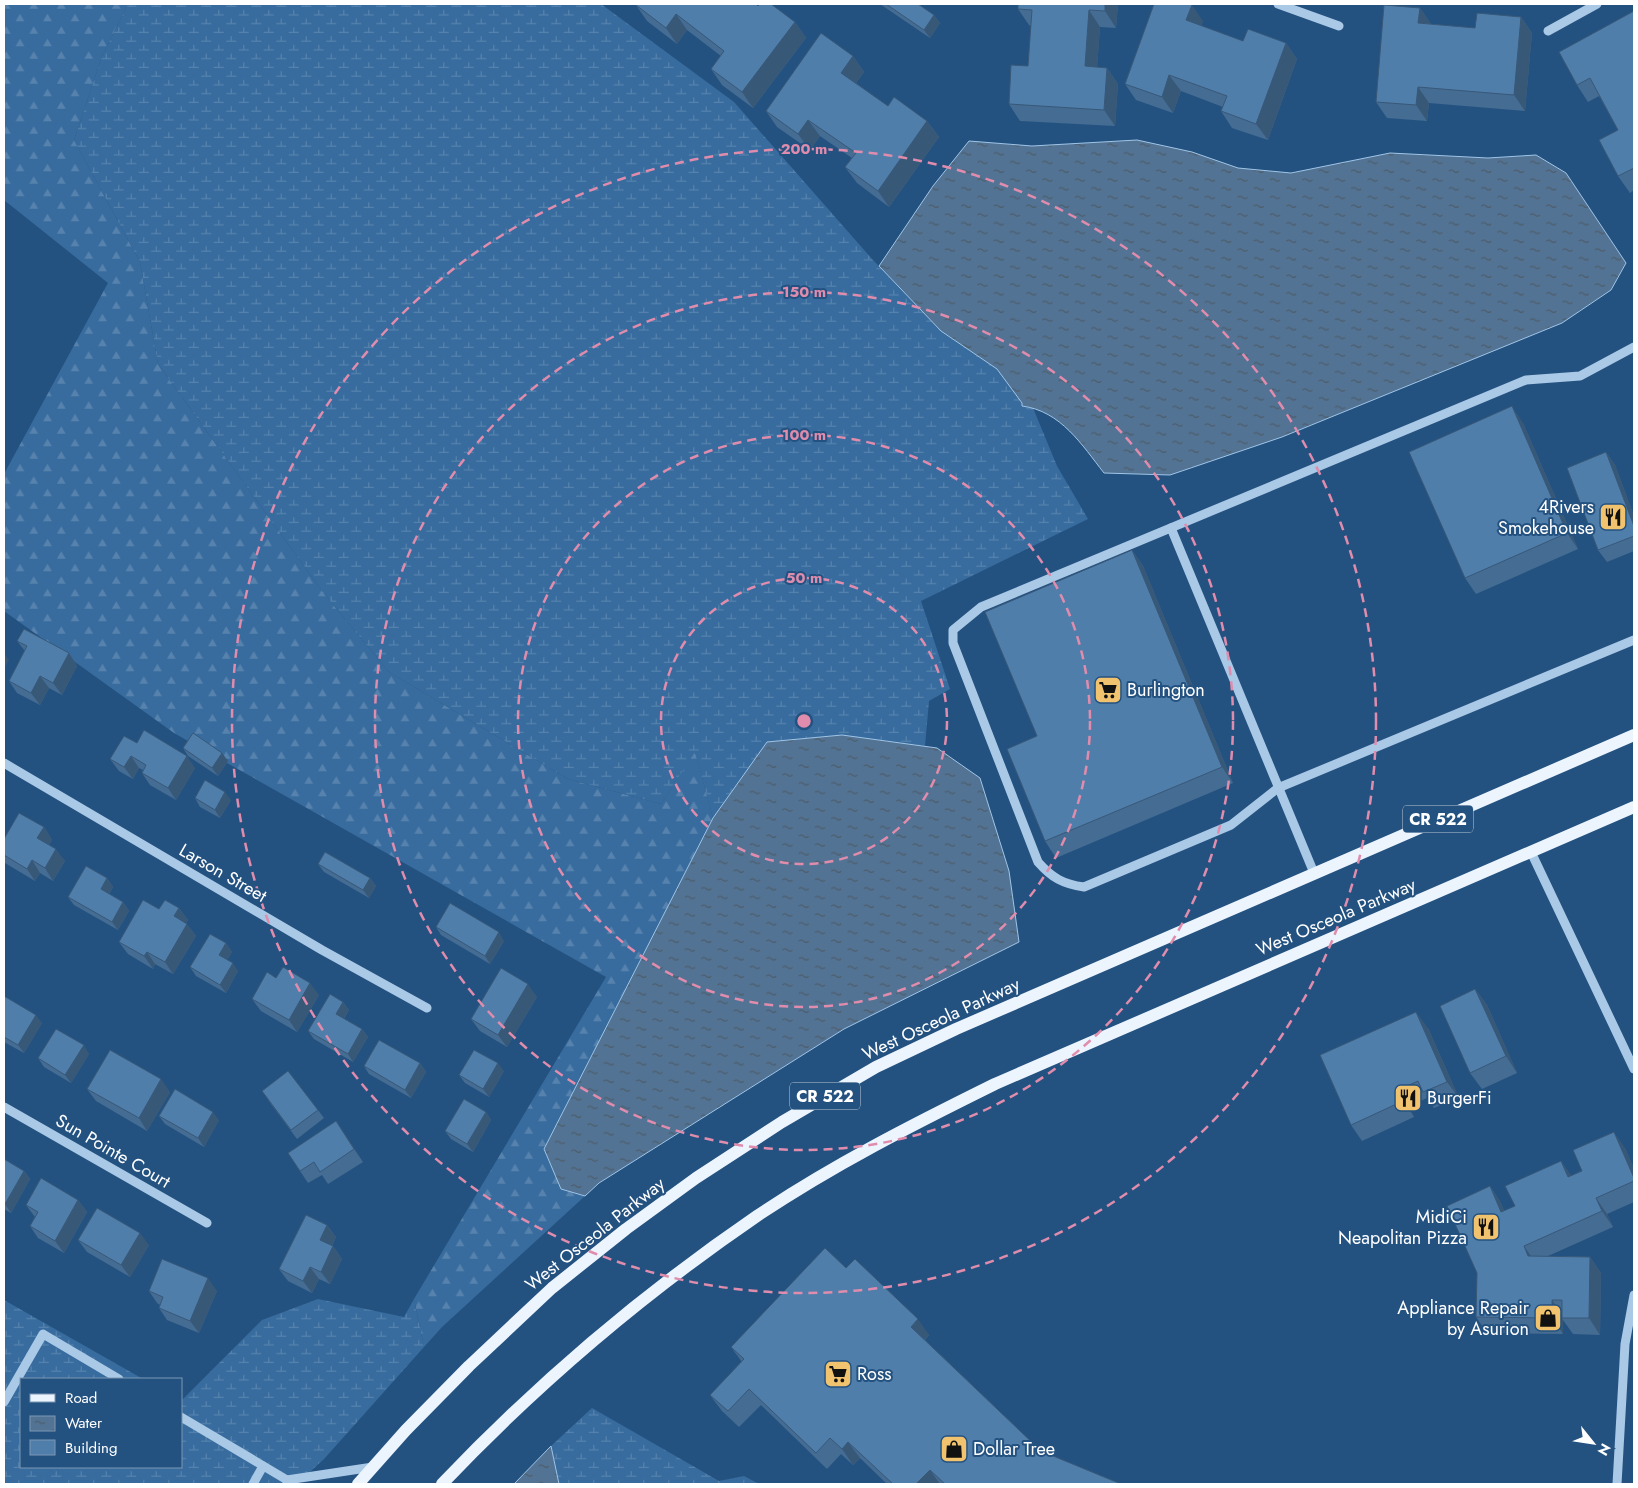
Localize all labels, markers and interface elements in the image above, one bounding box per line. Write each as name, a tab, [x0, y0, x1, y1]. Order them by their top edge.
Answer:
text: 200 m	[781, 138, 827, 160]
text: 150 m	[782, 281, 826, 303]
text: 100 m	[782, 424, 826, 446]
place label: 4Rivers Smokehouse	[1498, 494, 1594, 541]
restaurant icon: 4Rivers Smokehouse	[1598, 502, 1628, 532]
text: 50 m	[786, 567, 822, 589]
supermarket icon: Burlington	[1093, 675, 1123, 705]
place label: Burlington	[1127, 677, 1205, 703]
centre of rings	[795, 712, 813, 730]
road number: CR 522	[1403, 806, 1473, 832]
street label: Larson Street	[174, 837, 272, 909]
street label: West Osceola Parkway	[1252, 872, 1420, 962]
street label: West Osceola Parkway	[858, 971, 1024, 1067]
road number: CR 522	[790, 1082, 860, 1110]
restaurant icon: BurgerFi	[1393, 1083, 1423, 1113]
place label: BurgerFi	[1427, 1085, 1492, 1111]
street label: Sun Pointe Court	[51, 1108, 176, 1195]
street label: West Osceola Parkway	[520, 1171, 670, 1297]
place label: MidiCi Neapolitan Pizza	[1338, 1204, 1467, 1251]
restaurant icon: MidiCi Neapolitan Pizza	[1471, 1212, 1501, 1242]
place label: Appliance Repair by Asurion	[1397, 1295, 1530, 1342]
shop icon: Appliance Repair by Asurion	[1533, 1303, 1563, 1333]
supermarket icon: Ross	[823, 1359, 853, 1389]
place label: Ross	[857, 1361, 891, 1387]
legend	[20, 1378, 182, 1468]
text: Road	[65, 1387, 97, 1409]
text: Water	[65, 1412, 103, 1434]
north arrow	[1568, 1418, 1618, 1468]
shop icon: Dollar Tree	[939, 1434, 969, 1464]
place label: Dollar Tree	[973, 1436, 1055, 1462]
text: Building	[65, 1437, 117, 1459]
text: N	[1593, 1440, 1616, 1459]

